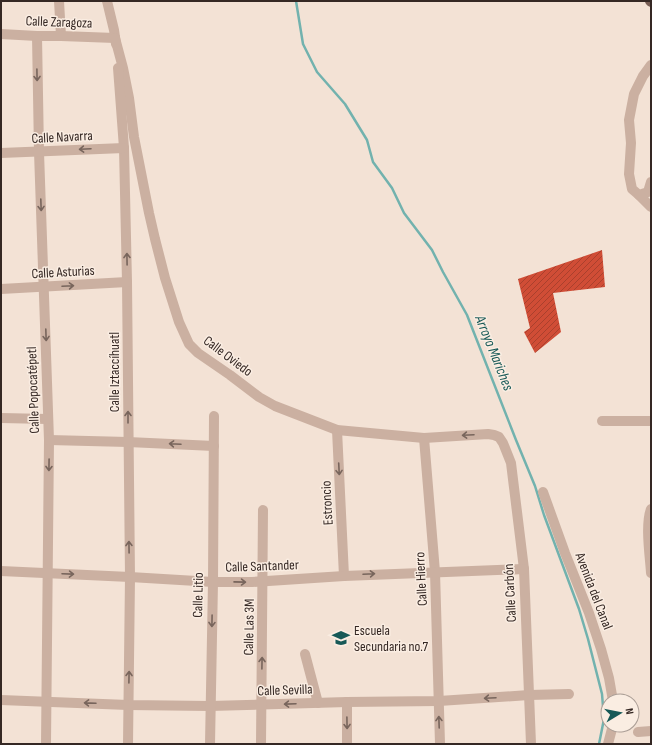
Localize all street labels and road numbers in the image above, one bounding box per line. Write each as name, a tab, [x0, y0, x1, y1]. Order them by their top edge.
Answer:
street label: Calle Zaragoza	[25, 12, 93, 32]
street label: Calle Navarra	[31, 127, 93, 147]
street label: Calle Asturias	[31, 262, 95, 282]
street label: Calle Iztaccíhuatl	[106, 332, 123, 412]
street label: Calle Oviedo	[200, 332, 256, 380]
street label: Calle Popocatépetl	[23, 346, 43, 434]
street label: Estroncio	[317, 480, 337, 526]
street label: Avenida del Canal	[571, 549, 616, 632]
street label: Calle Hierro	[411, 551, 431, 606]
street label: Calle Santander	[225, 556, 299, 576]
street label: Calle Carbón	[500, 563, 520, 623]
street label: Calle Litio	[189, 572, 207, 618]
street label: Calle Las 3M	[240, 598, 258, 656]
street label: Calle Sevilla	[257, 681, 313, 699]

